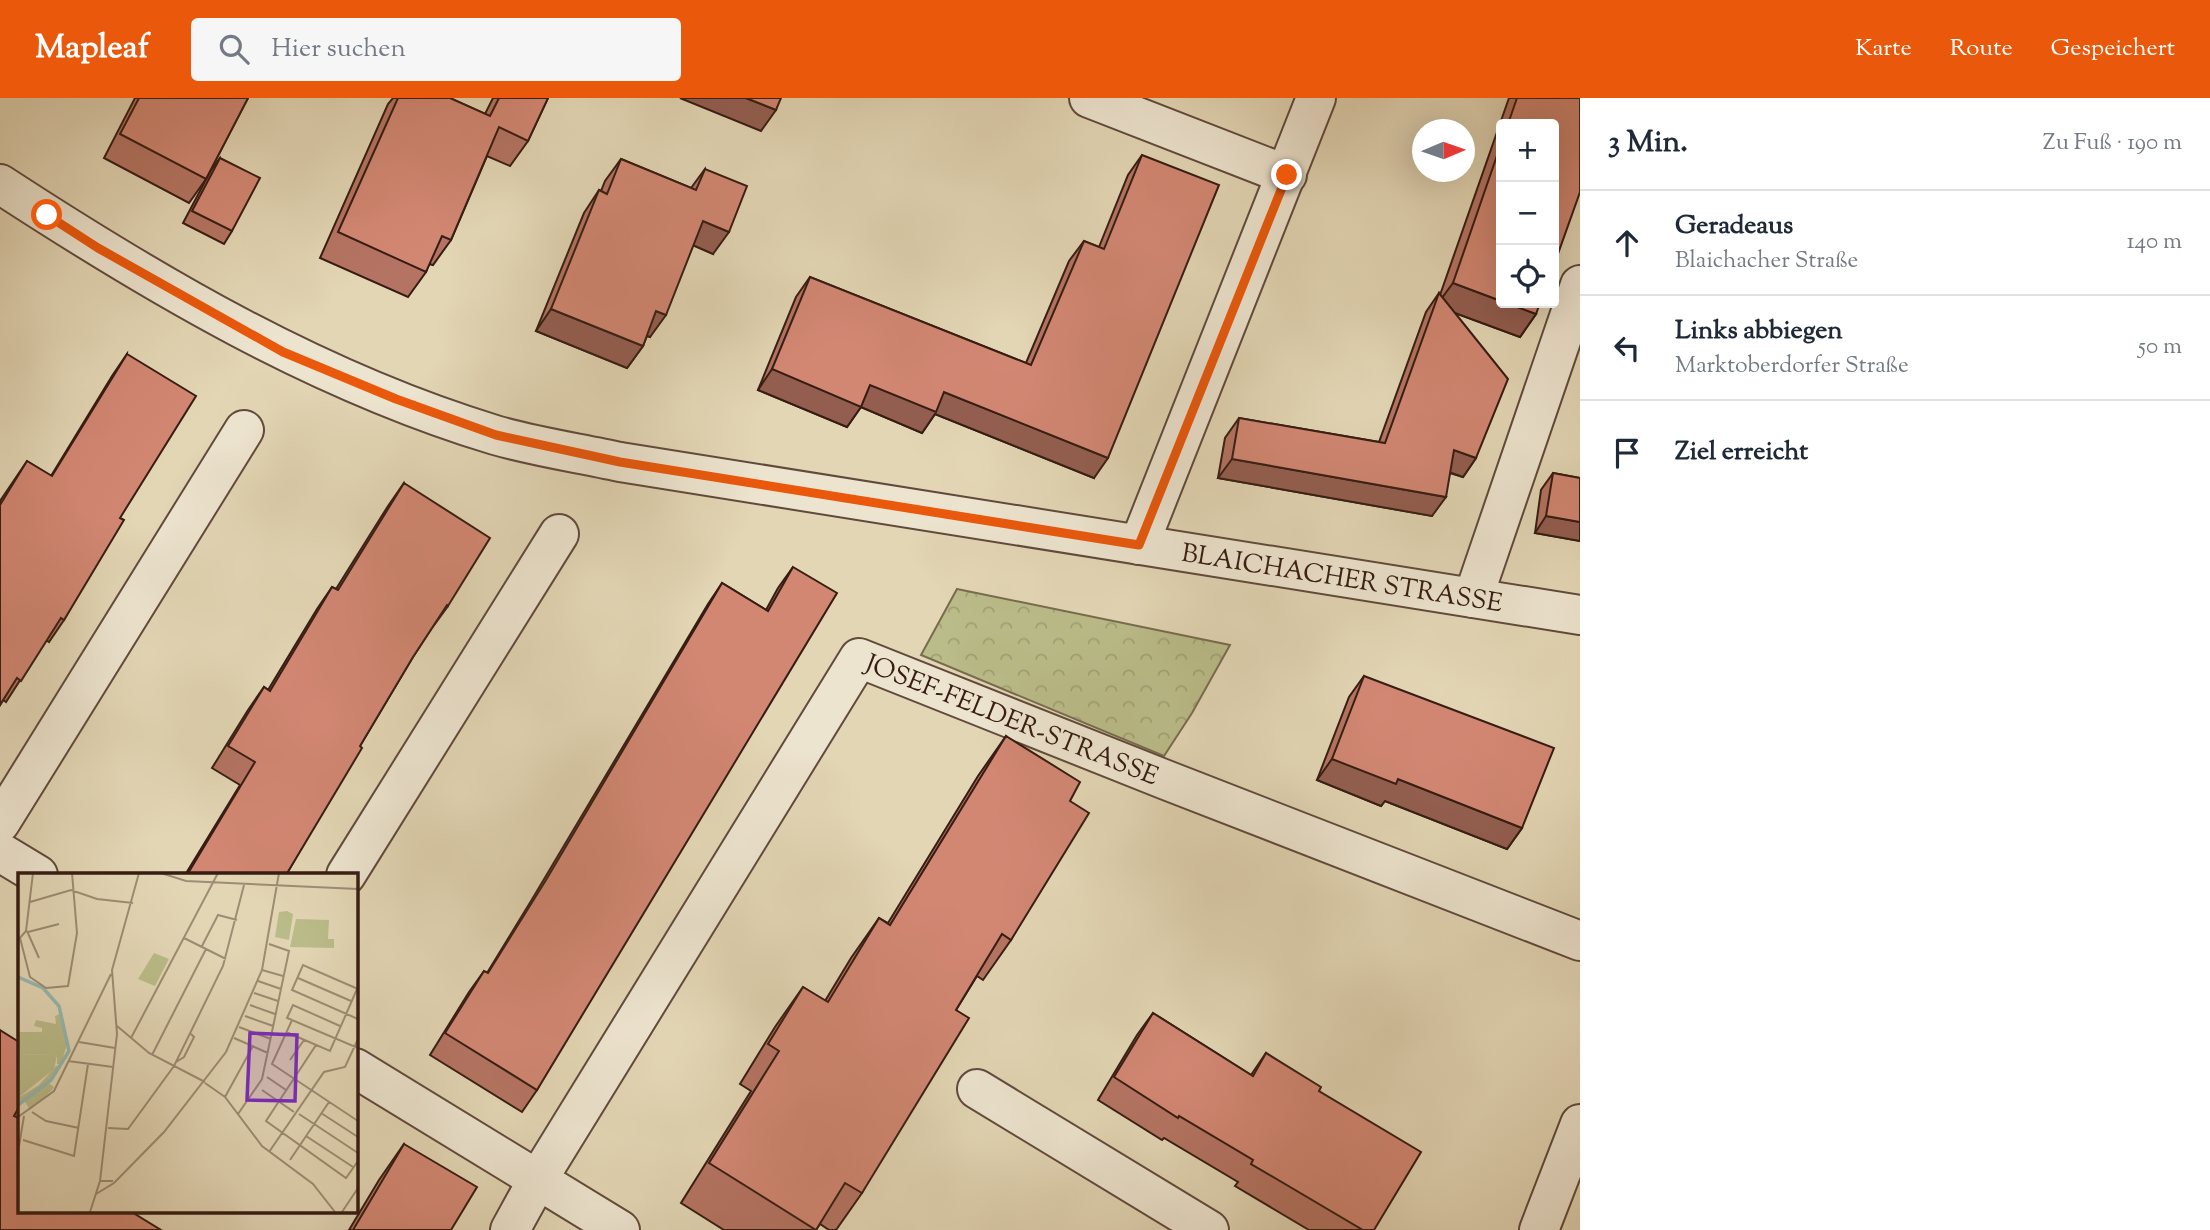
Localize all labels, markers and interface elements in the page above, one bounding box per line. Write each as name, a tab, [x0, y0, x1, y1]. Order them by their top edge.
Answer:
search box	[191, 18, 681, 81]
text: Mapleaf	[35, 25, 149, 73]
icon: search	[215, 30, 253, 68]
text: Hier suchen	[271, 31, 406, 68]
text: Karte	[1855, 32, 1912, 66]
text: Route	[1950, 32, 2013, 66]
text: Gespeichert	[2051, 32, 2175, 66]
north arrow	[1412, 119, 1475, 182]
map controls	[1496, 119, 1559, 308]
button: +	[1496, 119, 1559, 182]
text: 3 Min.	[1608, 122, 1688, 165]
text: Zu Fuß · 190 m	[2043, 127, 2182, 160]
route end	[1271, 159, 1302, 190]
button: −	[1496, 182, 1559, 245]
route start	[31, 199, 62, 230]
text: Geradeaus	[1675, 208, 1793, 245]
icon: ahead	[1608, 224, 1646, 262]
text: 140 m	[2127, 226, 2182, 259]
button: locate	[1496, 245, 1559, 308]
text: Blaichacher Straße	[1675, 245, 1858, 278]
text: Links abbiegen	[1675, 313, 1843, 350]
icon: left	[1608, 329, 1646, 367]
text: 50 m	[2138, 331, 2182, 364]
text: Marktoberdorfer Straße	[1675, 350, 1909, 383]
icon: arrive	[1608, 434, 1646, 472]
text: Ziel erreicht	[1675, 434, 1808, 471]
street label: BLAICHACHER STRASSE	[1179, 536, 1505, 623]
street label: JOSEF-FELDER-STRASSE	[857, 646, 1164, 796]
inset map	[18, 873, 357, 1212]

